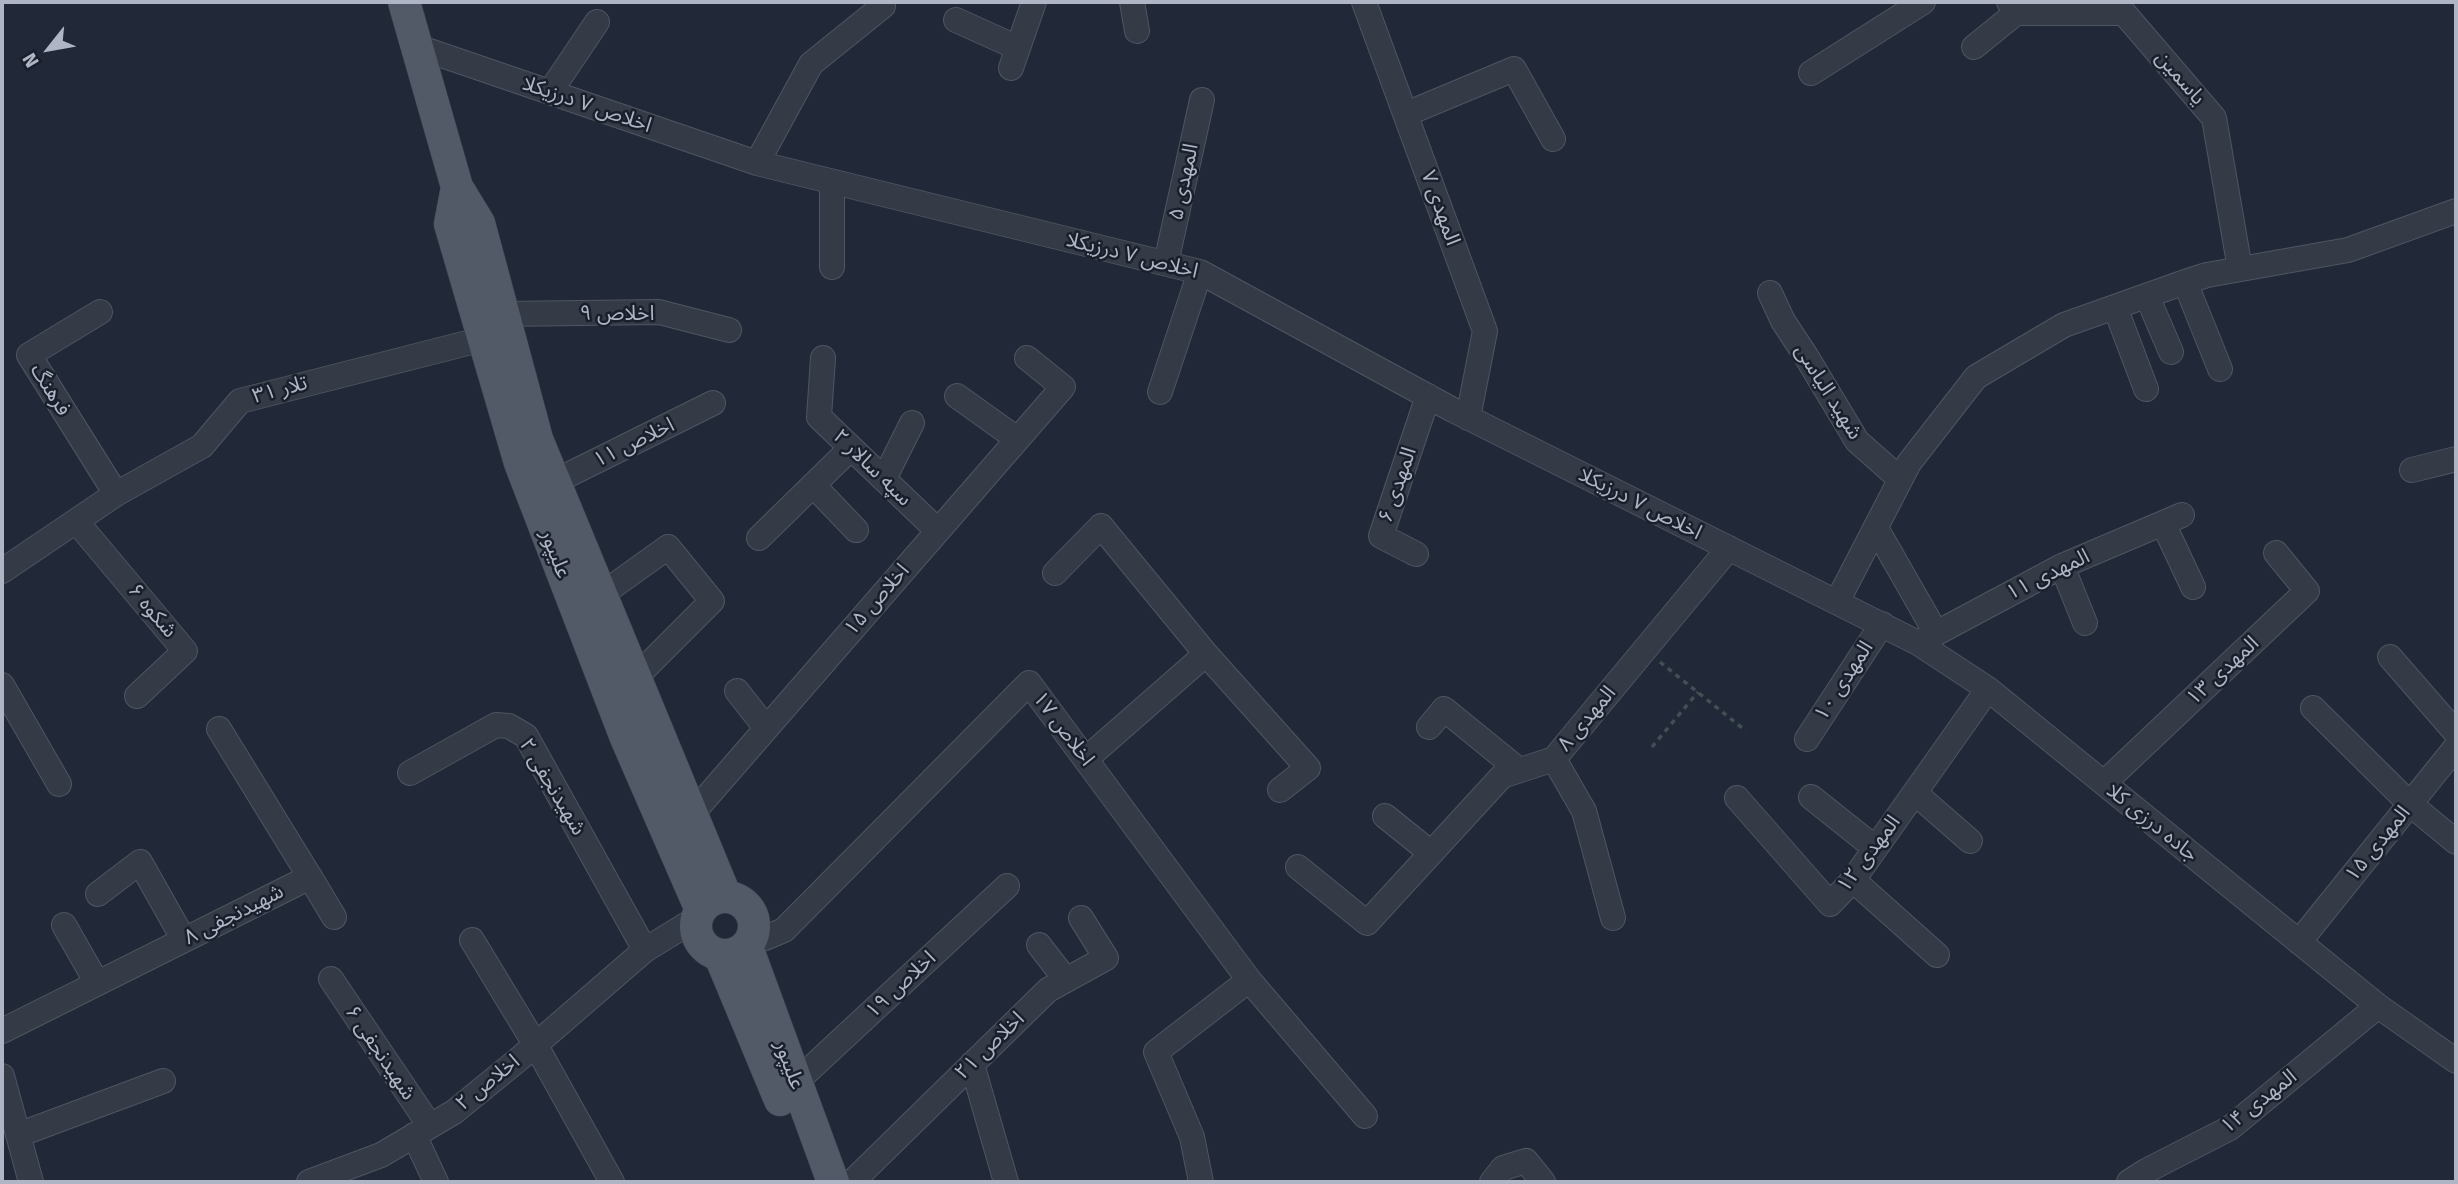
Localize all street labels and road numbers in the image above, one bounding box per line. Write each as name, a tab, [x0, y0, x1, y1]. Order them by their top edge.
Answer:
street label: یاسمین	[2149, 46, 2211, 110]
street label: اخلاص ۷ درزیکلا	[519, 71, 655, 139]
street label: المهدی ۵	[1164, 141, 1204, 223]
street label: المهدی ۷	[1415, 167, 1465, 249]
street label: اخلاص ۷ درزیکلا	[1064, 227, 1200, 285]
street label: اخلاص ۹	[580, 301, 654, 327]
street label: شهید الیاسی	[1789, 340, 1867, 444]
street label: فرهنگ	[24, 359, 76, 421]
street label: تلار ۳۱	[250, 371, 310, 409]
street label: اخلاص ۱۱	[589, 413, 679, 473]
street label: سپه سالار ۲	[827, 424, 917, 512]
street label: المهدی ۶	[1373, 444, 1423, 526]
street label: اخلاص ۷ درزیکلا	[1574, 462, 1706, 546]
street label: علیپور	[534, 526, 576, 582]
street label: المهدی ۱۱	[2002, 544, 2094, 606]
street label: اخلاص ۱۵	[839, 559, 915, 641]
street label: شکوه ۶	[122, 579, 182, 643]
street label: المهدی ۱۳	[2182, 631, 2264, 711]
street label: المهدی ۱۰	[1809, 636, 1879, 726]
street label: المهدی ۸	[1552, 681, 1622, 757]
street label: اخلاص ۱۷	[1027, 687, 1099, 771]
street label: شهیدنجفی ۲	[513, 734, 591, 840]
street label: جاده درزی کلا	[2101, 778, 2203, 868]
street label: المهدی ۱۵	[2340, 801, 2416, 887]
street label: المهدی ۱۲	[1832, 810, 1906, 898]
street label: شهیدنجفی ۸	[180, 879, 288, 951]
street label: اخلاص ۱۹	[861, 946, 941, 1024]
street label: شهیدنجفی ۶	[339, 1001, 421, 1105]
street label: اخلاص ۲۱	[950, 1007, 1030, 1085]
street label: علیپور	[769, 1037, 809, 1093]
street label: اخلاص ۲	[451, 1050, 525, 1116]
street label: المهدی ۱۴	[2216, 1064, 2302, 1140]

